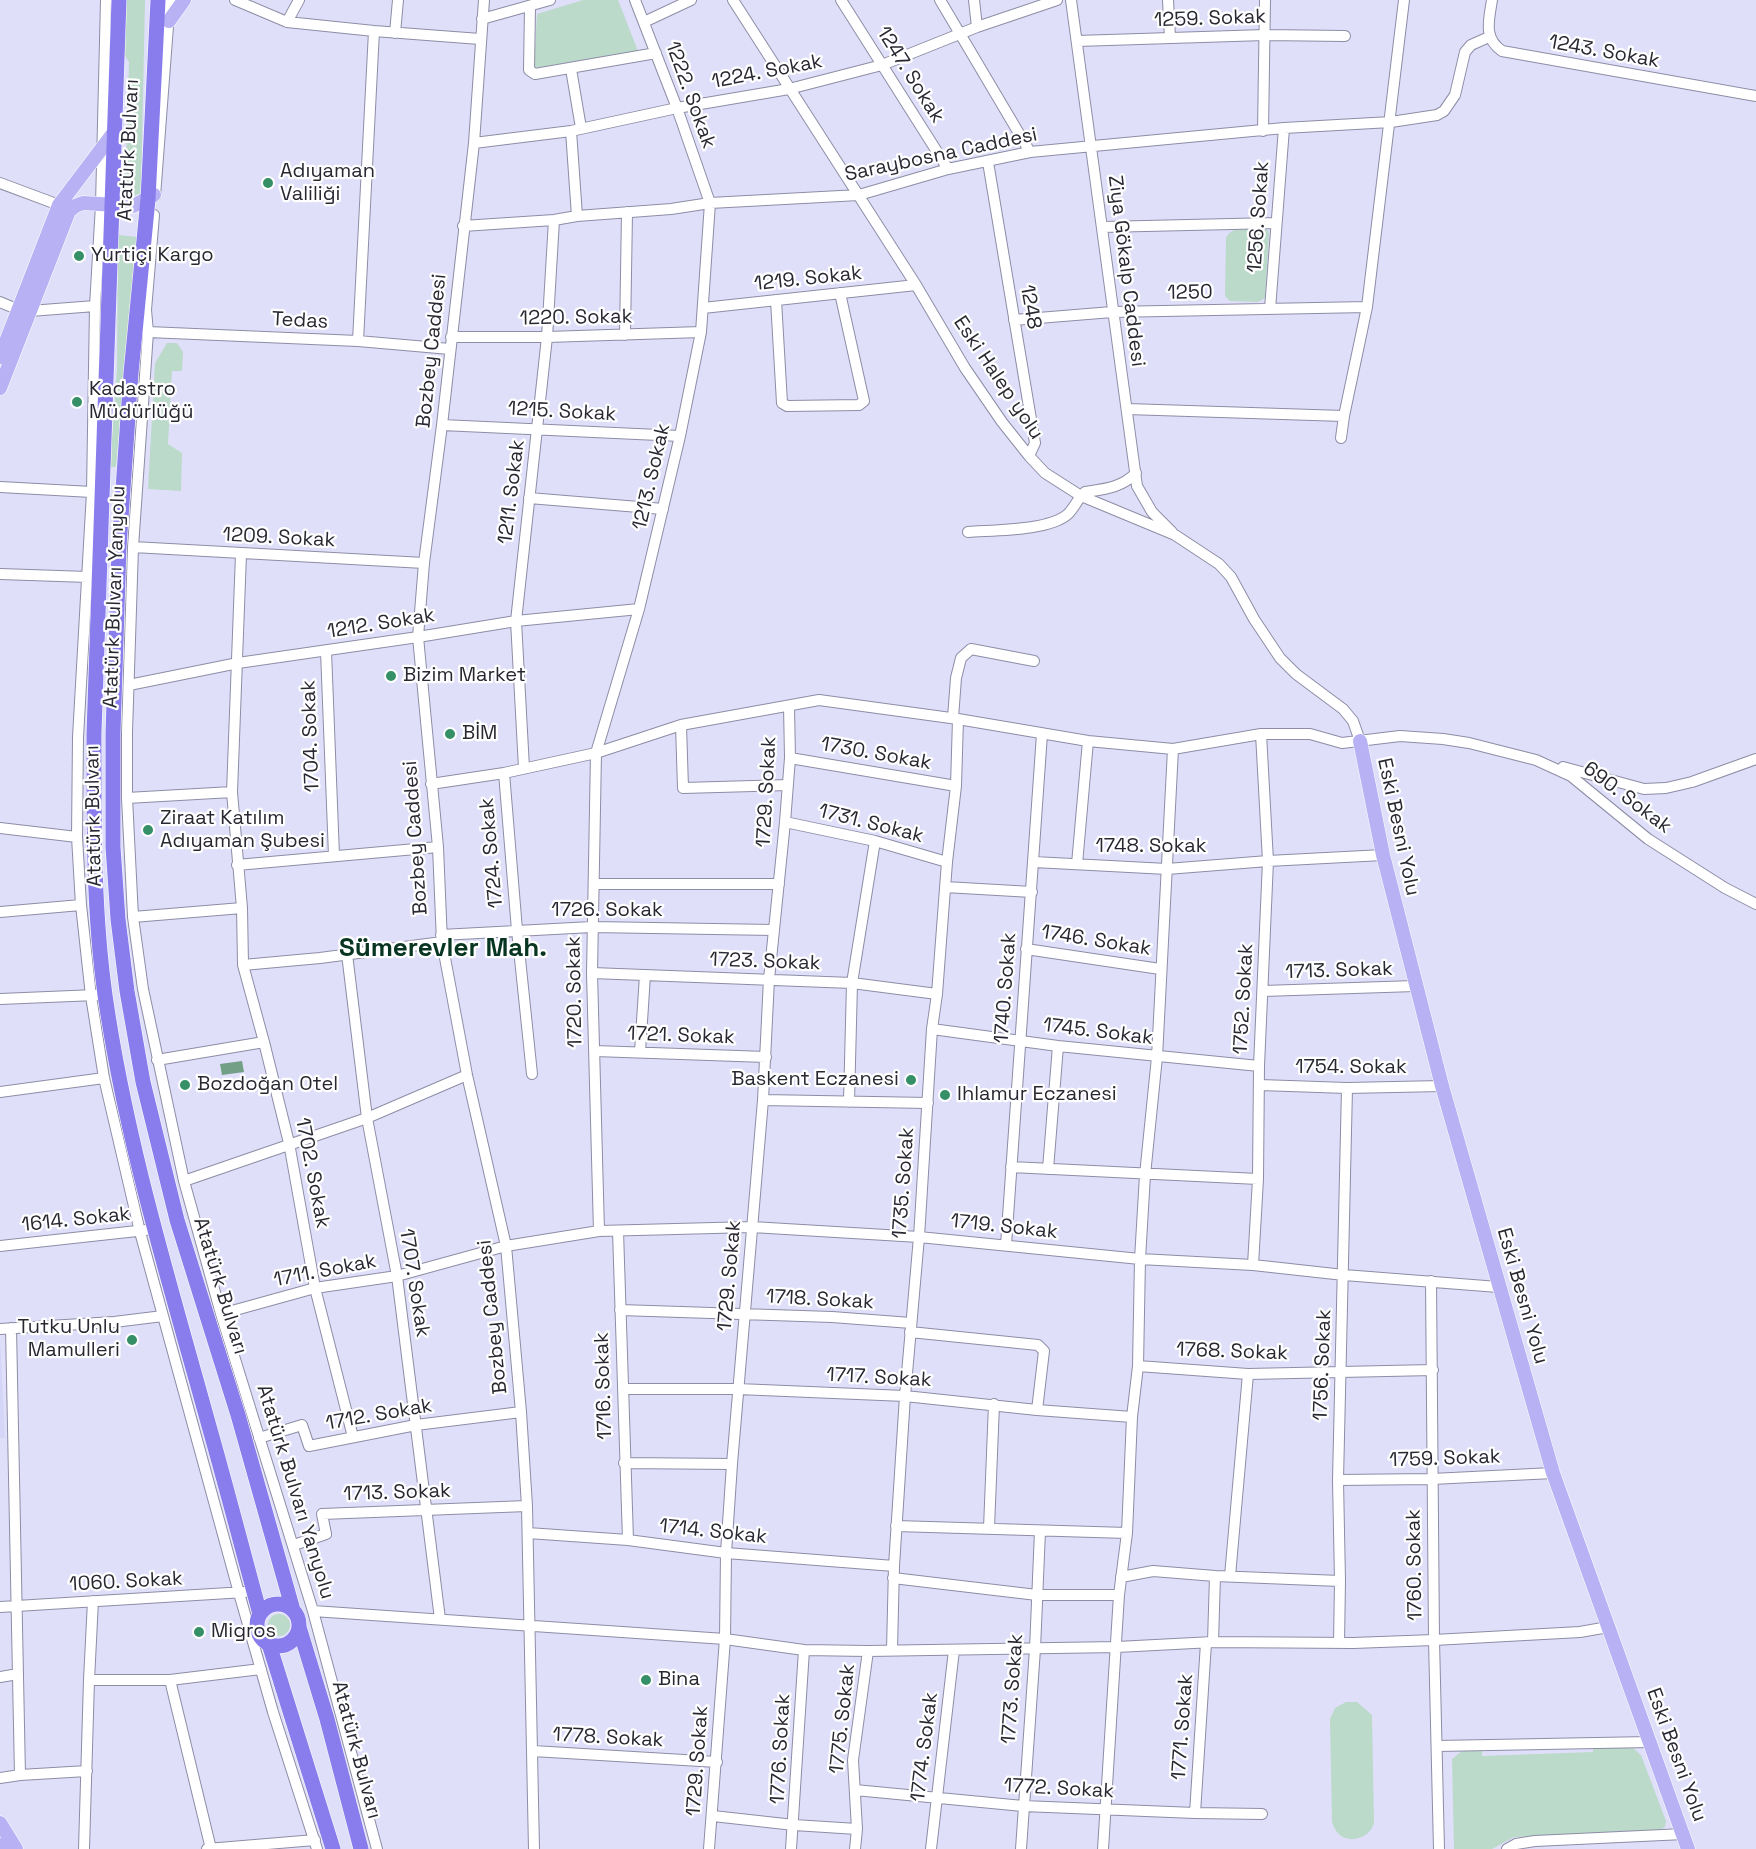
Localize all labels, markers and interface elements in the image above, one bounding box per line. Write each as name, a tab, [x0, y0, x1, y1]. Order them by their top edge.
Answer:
street label: 1259. Sokak	[1154, 5, 1266, 33]
street label: 1247. Sokak	[871, 22, 949, 128]
street label: 1243. Sokak	[1547, 30, 1661, 74]
street label: 1222. Sokak	[660, 38, 720, 152]
street label: 1224. Sokak	[710, 50, 824, 94]
street label: Atatürk Bulvarı	[113, 79, 145, 221]
street label: Saraybosna Caddesi	[843, 123, 1039, 187]
place label: Adıyaman Valiliği	[280, 160, 375, 207]
street label: 1256. Sokak	[1243, 160, 1275, 274]
street label: Ziya Gökalp Caddesi	[1102, 174, 1150, 368]
marker: Adıyaman Valiliği	[261, 176, 275, 190]
place label: Yurtiçi Kargo	[91, 244, 214, 268]
marker: Yurtiçi Kargo	[72, 249, 86, 263]
street label: 1219. Sokak	[753, 261, 863, 297]
street label: Bozbey Caddesi	[412, 273, 452, 429]
street label: 1250	[1167, 281, 1213, 305]
street label: 1248	[1014, 283, 1046, 331]
street label: 1220. Sokak	[519, 305, 633, 331]
street label: Tedas	[271, 308, 329, 334]
street label: Eski Halep yolu	[948, 312, 1048, 444]
place label: Kadastro Müdürlüğü	[89, 378, 193, 425]
marker: Kadastro Müdürlüğü	[70, 395, 84, 409]
street label: 1215. Sokak	[507, 397, 617, 427]
street label: 1213. Sokak	[628, 421, 676, 533]
street label: 1211. Sokak	[494, 439, 530, 545]
street label: Atatürk Bulvarı Yanyolu	[99, 485, 131, 709]
street label: 1209. Sokak	[222, 523, 336, 553]
street label: 1212. Sokak	[326, 604, 436, 644]
place label: Bizim Market	[403, 664, 526, 688]
marker: Bizim Market	[384, 669, 398, 683]
street label: 1704. Sokak	[297, 679, 325, 793]
place label: BİM	[462, 722, 497, 746]
marker: BİM	[443, 727, 457, 741]
street label: 1730. Sokak	[819, 732, 933, 776]
street label: 1729. Sokak	[752, 736, 782, 848]
street label: Atatürk Bulvarı	[81, 745, 107, 887]
street label: Eski Besni Yolu	[1372, 756, 1424, 898]
street label: 690. Sokak	[1578, 757, 1676, 839]
street label: Bozbey Caddesi	[399, 760, 433, 916]
street label: 1724. Sokak	[475, 797, 509, 909]
street label: 1731. Sokak	[816, 799, 926, 849]
place label: Ziraat Katılım Adıyaman Şubesi	[160, 807, 325, 854]
marker: Ziraat Katılım Adıyaman Şubesi	[141, 823, 155, 837]
street label: 1748. Sokak	[1095, 835, 1207, 859]
street label: 1726. Sokak	[551, 899, 663, 923]
street label: 1746. Sokak	[1039, 920, 1153, 962]
street label: 1740. Sokak	[990, 932, 1022, 1044]
district label: Sümerevler Mah.	[339, 933, 547, 965]
street label: 1720. Sokak	[562, 936, 588, 1048]
street label: 1752. Sokak	[1229, 943, 1259, 1055]
street label: 1723. Sokak	[709, 948, 821, 976]
street label: 1713. Sokak	[1285, 957, 1393, 985]
street label: 1745. Sokak	[1042, 1013, 1154, 1051]
street label: 1721. Sokak	[627, 1022, 735, 1050]
street label: 1754. Sokak	[1295, 1056, 1407, 1080]
place label: Baskent Eczanesi	[731, 1068, 899, 1092]
place label: Bozdoğan Otel	[197, 1073, 338, 1097]
marker: Baskent Eczanesi	[904, 1073, 918, 1087]
marker: Bozdoğan Otel	[178, 1078, 192, 1092]
place label: Ihlamur Eczanesi	[957, 1083, 1117, 1107]
marker: Ihlamur Eczanesi	[938, 1088, 952, 1102]
street label: 1702. Sokak	[290, 1116, 334, 1230]
street label: 1735. Sokak	[888, 1127, 920, 1239]
street label: 1614. Sokak	[21, 1202, 131, 1238]
street label: 1719. Sokak	[949, 1209, 1059, 1245]
street label: Atatürk Bulvarı	[188, 1215, 252, 1357]
street label: 1729. Sokak	[713, 1220, 747, 1332]
street label: Eski Besni Yolu	[1491, 1225, 1553, 1367]
street label: 1707. Sokak	[394, 1227, 434, 1339]
street label: Bozbey Caddesi	[473, 1239, 513, 1395]
street label: 1711. Sokak	[272, 1249, 378, 1293]
street label: 1718. Sokak	[766, 1285, 874, 1315]
street label: 1756. Sokak	[1309, 1309, 1337, 1421]
place label: Tutku Unlu Mamulleri	[17, 1316, 120, 1363]
street label: 1716. Sokak	[590, 1332, 618, 1440]
marker: Tutku Unlu Mamulleri	[125, 1333, 139, 1347]
street label: 1768. Sokak	[1176, 1338, 1288, 1366]
street label: 1717. Sokak	[826, 1363, 932, 1393]
street label: Atatürk Bulvarı Yanyolu	[251, 1382, 339, 1602]
street label: 1712. Sokak	[324, 1394, 434, 1436]
street label: 1759. Sokak	[1389, 1445, 1501, 1473]
street label: 1713. Sokak	[343, 1479, 451, 1507]
street label: 1760. Sokak	[1402, 1509, 1428, 1621]
street label: 1714. Sokak	[658, 1514, 768, 1550]
street label: 1060. Sokak	[69, 1567, 183, 1597]
place label: Migros	[211, 1620, 276, 1644]
marker: Migros	[192, 1625, 206, 1639]
street label: 1773. Sokak	[997, 1633, 1029, 1745]
street label: 1775. Sokak	[825, 1663, 861, 1775]
place label: Bina	[658, 1668, 700, 1692]
marker: Bina	[639, 1673, 653, 1687]
street label: 1771. Sokak	[1167, 1673, 1199, 1781]
street label: Atatürk Bulvarı	[326, 1678, 386, 1822]
street label: Eski Besni Yolu	[1641, 1685, 1711, 1825]
street label: 1774. Sokak	[906, 1691, 944, 1803]
street label: 1776. Sokak	[766, 1693, 796, 1805]
street label: 1729. Sokak	[682, 1705, 714, 1817]
street label: 1778. Sokak	[552, 1723, 664, 1753]
street label: 1772. Sokak	[1003, 1774, 1115, 1804]

